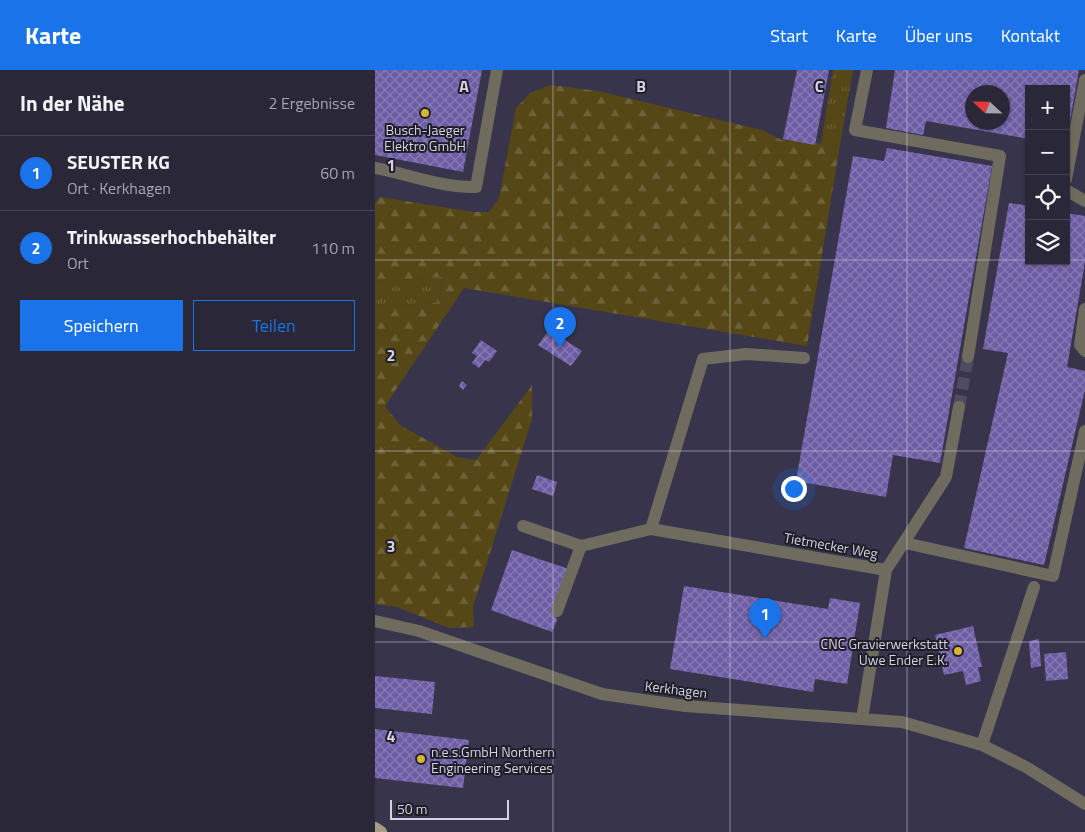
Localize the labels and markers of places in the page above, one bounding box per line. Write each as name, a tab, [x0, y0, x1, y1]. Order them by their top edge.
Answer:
marker: Busch-Jaeger Elektro GmbH	[419, 107, 431, 119]
place label: Busch-Jaeger Elektro GmbH	[384, 119, 466, 156]
pin: 2	[544, 307, 576, 348]
pin: 1	[749, 598, 781, 639]
place label: CNC Gravierwerkstatt Uwe Ender E.K.	[821, 633, 948, 670]
marker: CNC Gravierwerkstatt Uwe Ender E.K.	[952, 645, 964, 657]
place label: n.e.s.GmbH Northern Engineering Services	[431, 741, 555, 778]
marker: n.e.s.GmbH Northern Engineering Services	[415, 753, 427, 765]

